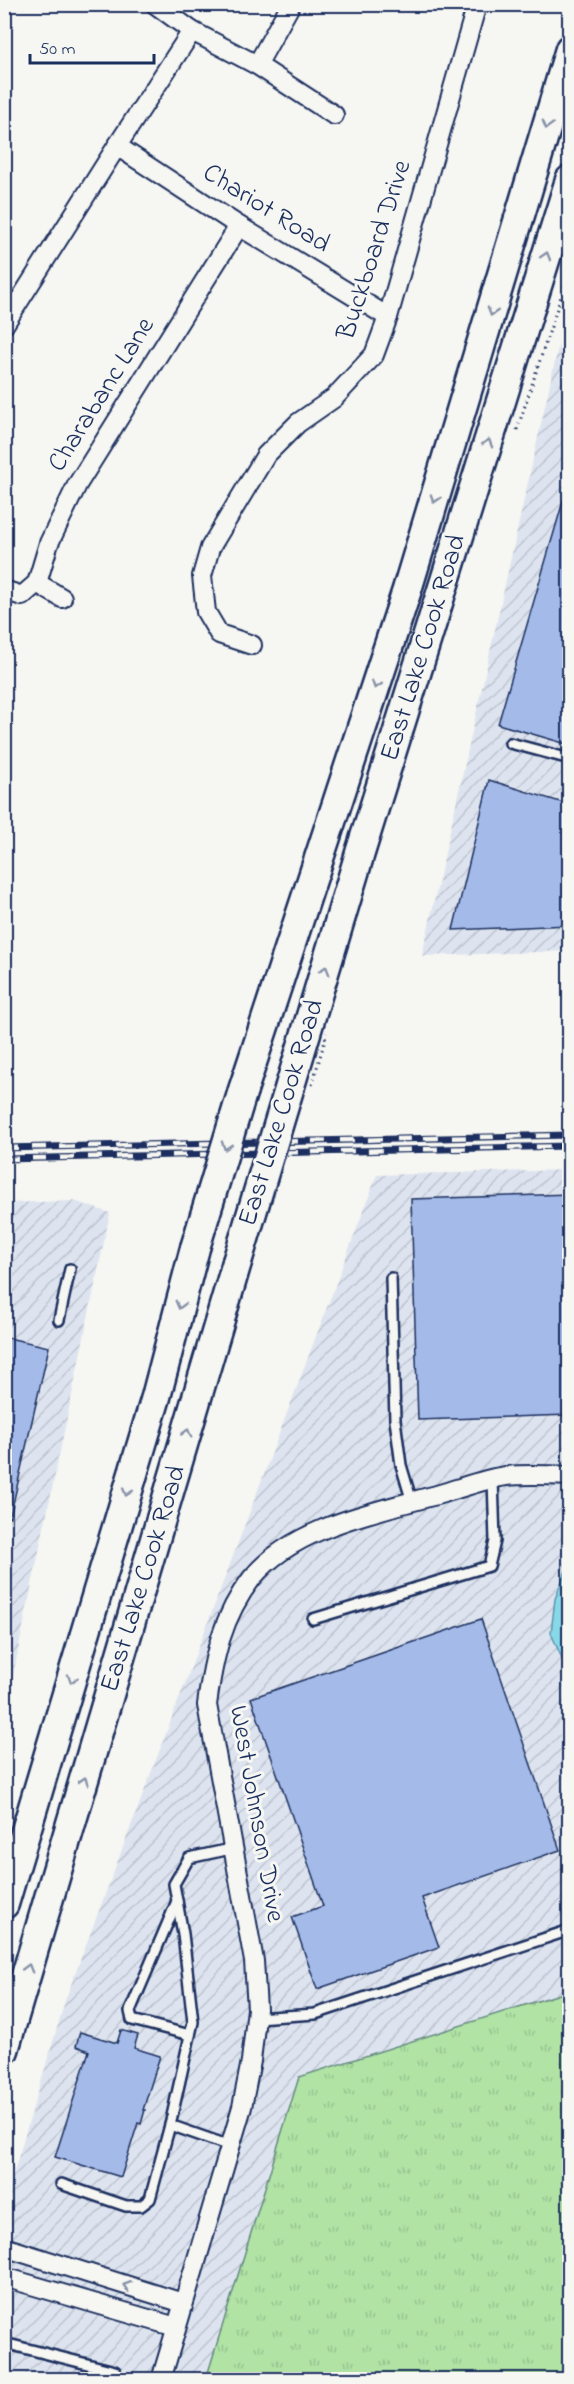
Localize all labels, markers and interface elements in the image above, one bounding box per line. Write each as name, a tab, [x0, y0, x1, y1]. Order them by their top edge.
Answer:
scale bar	[30, 27, 154, 65]
text: 50 m	[39, 37, 76, 63]
one-way arrow	[542, 119, 554, 130]
street label: Chariot Road	[195, 154, 337, 264]
street label: Buckboard Drive	[327, 154, 423, 346]
one-way arrow	[539, 251, 551, 262]
one-way arrow	[487, 307, 499, 317]
street label: Charabanc Lane	[39, 309, 166, 480]
one-way arrow	[481, 438, 493, 449]
one-way arrow	[430, 493, 442, 504]
street label: East Lake Cook Road	[371, 530, 477, 766]
one-way arrow	[370, 679, 383, 690]
one-way arrow	[318, 965, 330, 976]
street label: East Lake Cook Road	[229, 995, 335, 1231]
one-way arrow	[221, 1140, 233, 1151]
one-way arrow	[175, 1299, 188, 1309]
one-way arrow	[180, 1429, 192, 1439]
street label: East Lake Cook Road	[91, 1461, 197, 1697]
one-way arrow	[122, 1486, 134, 1497]
one-way arrow	[67, 1673, 79, 1684]
street label: West Johnson Drive	[218, 1703, 294, 1926]
one-way arrow	[77, 1777, 89, 1787]
one-way arrow	[21, 1963, 33, 1974]
one-way arrow	[122, 2281, 133, 2293]

